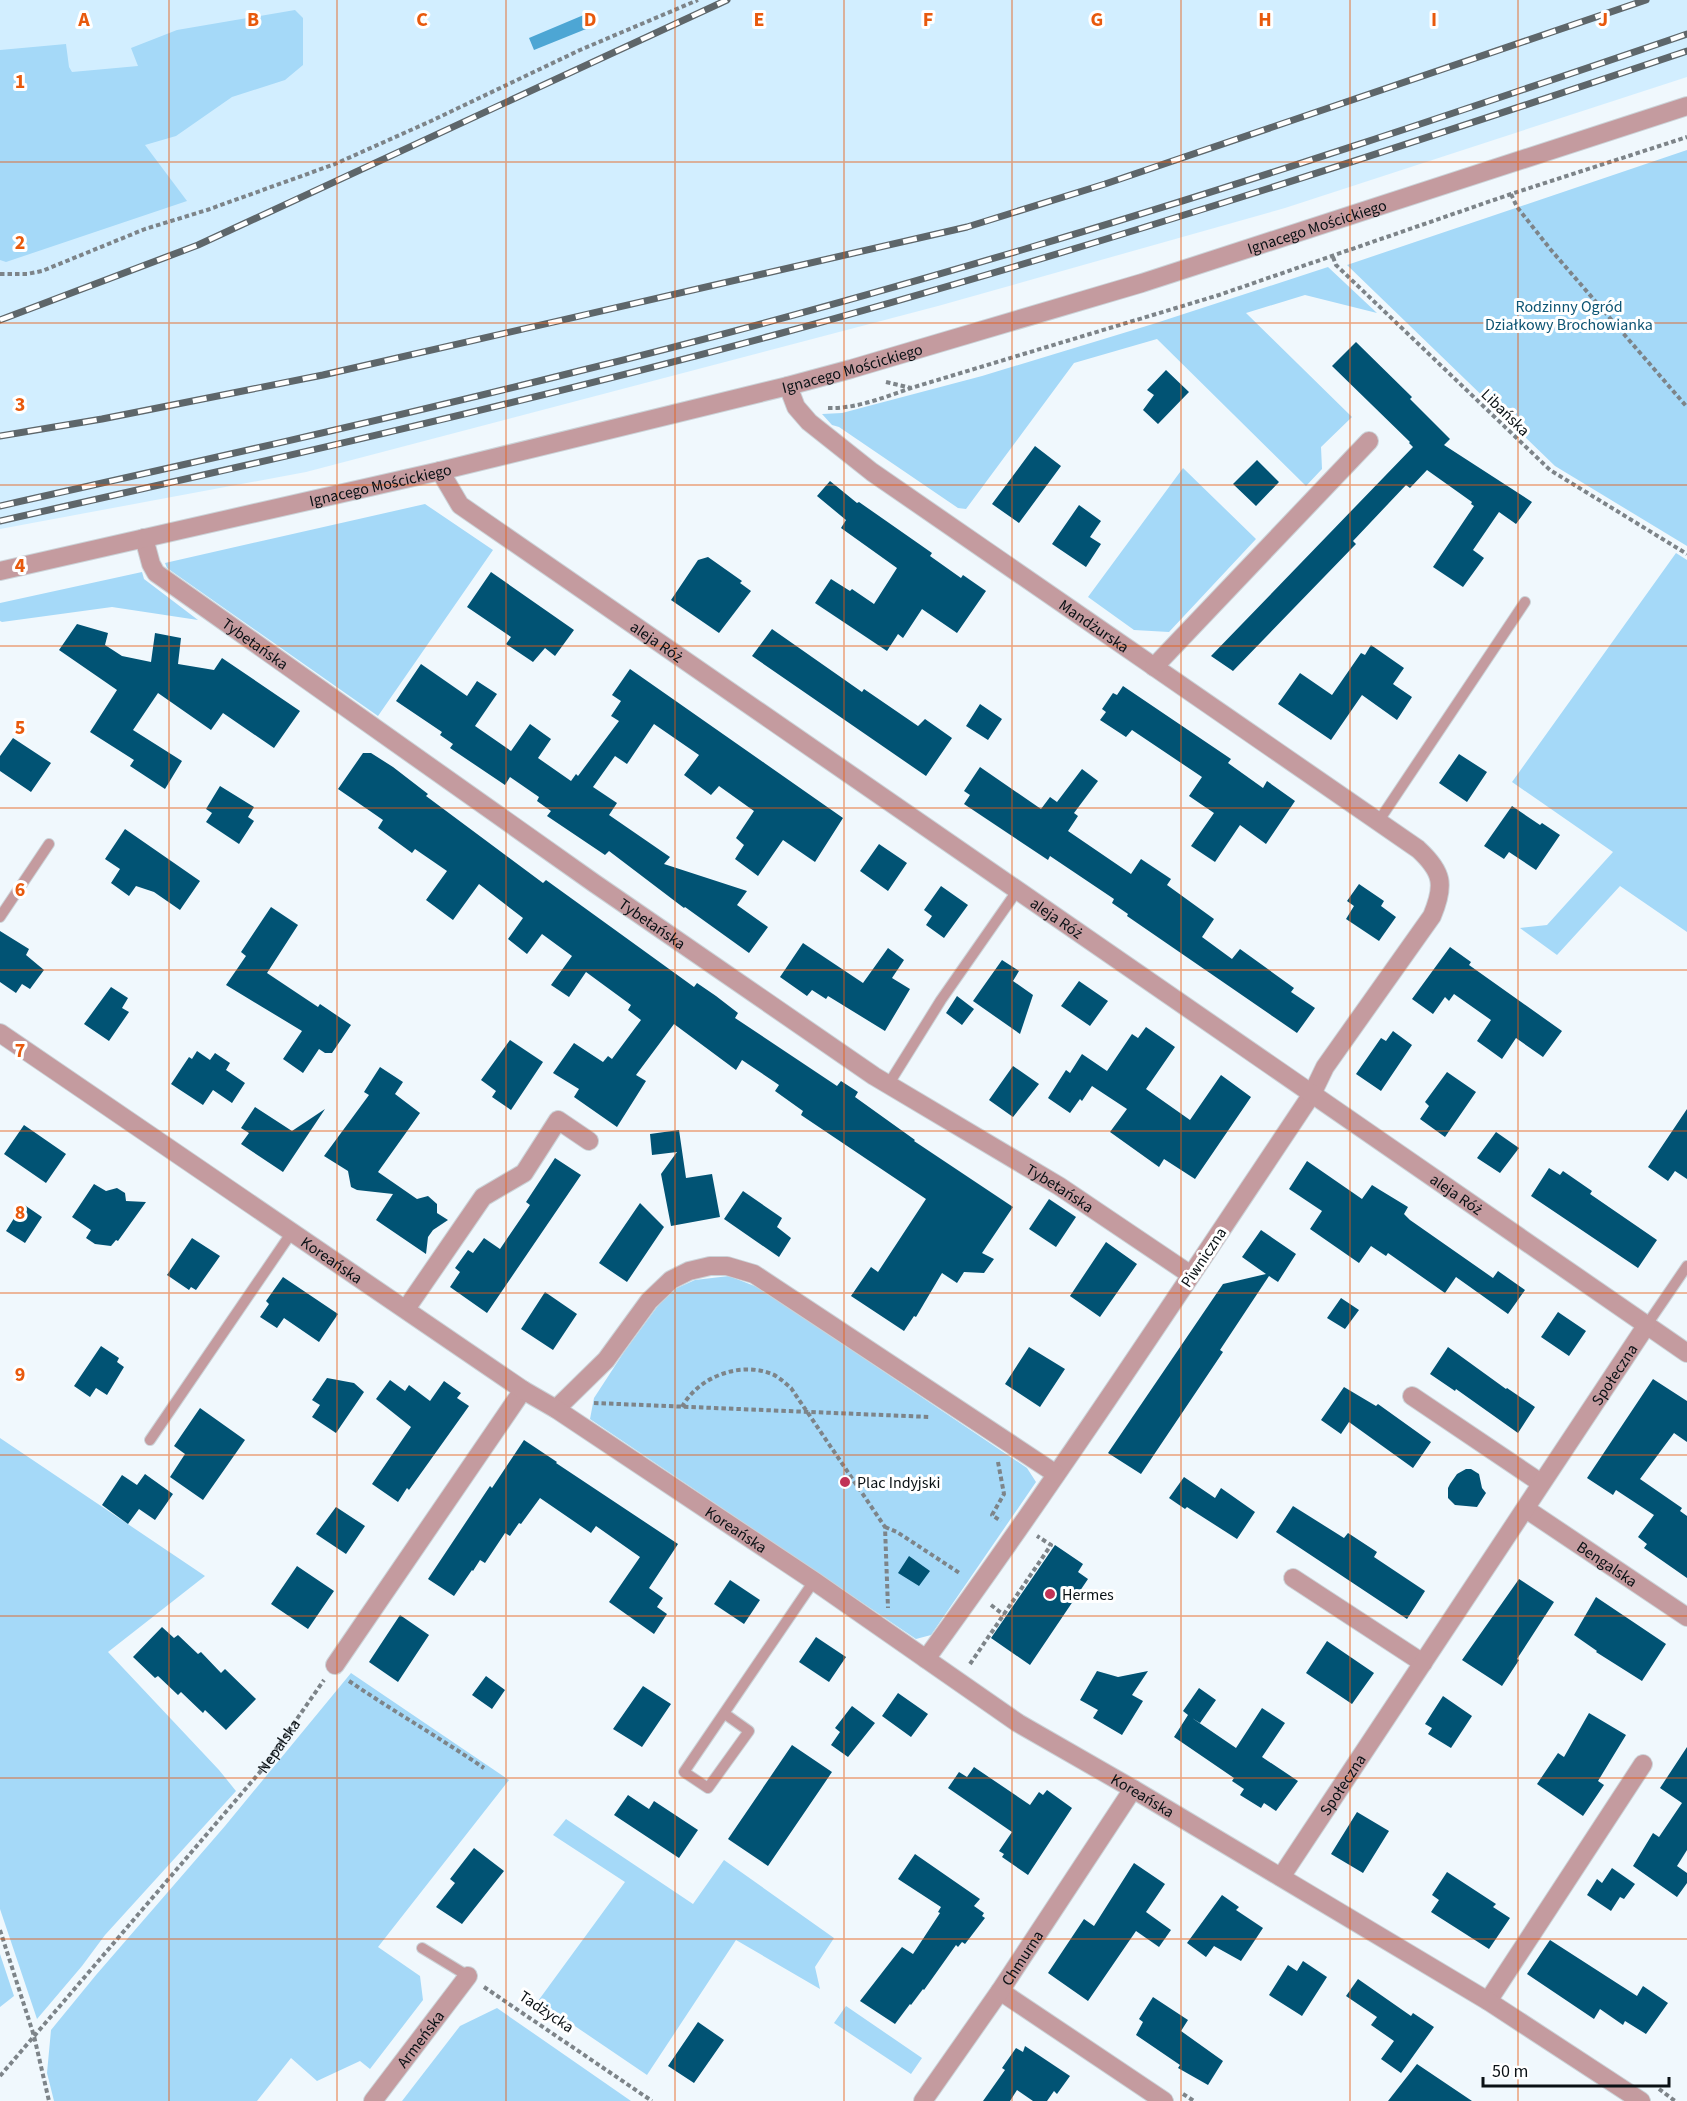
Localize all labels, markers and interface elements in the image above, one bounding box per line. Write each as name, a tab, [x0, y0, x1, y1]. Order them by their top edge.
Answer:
text: A	[77, 6, 90, 34]
text: B	[247, 6, 259, 34]
text: C	[416, 6, 428, 34]
text: D	[584, 6, 596, 34]
text: E	[754, 6, 764, 34]
text: F	[923, 6, 933, 34]
text: G	[1091, 6, 1103, 34]
text: H	[1258, 6, 1272, 34]
text: I	[1431, 6, 1437, 34]
text: J	[1598, 6, 1608, 34]
text: 1	[15, 68, 25, 96]
street label: Ignacego Mościckiego	[1245, 194, 1390, 260]
text: 2	[15, 229, 25, 257]
park label: Rodzinny Ogród Działkowy Brochowianka	[1485, 296, 1653, 336]
street label: Ignacego Mościckiego	[780, 338, 925, 399]
street label: Libańska	[1476, 384, 1534, 441]
text: 3	[15, 391, 25, 419]
street label: Ignacego Mościckiego	[307, 459, 454, 512]
text: 4	[15, 552, 26, 580]
street label: Mandżurska	[1054, 594, 1133, 658]
street label: Tybetańska	[217, 613, 292, 675]
street label: aleja Róż	[626, 616, 687, 668]
text: 5	[15, 714, 25, 742]
text: 6	[15, 876, 25, 904]
street label: aleja Róż	[1026, 892, 1087, 944]
street label: Tybetańska	[614, 893, 690, 955]
text: 7	[15, 1037, 25, 1065]
street label: Tybetańska	[1022, 1159, 1098, 1218]
street label: aleja Róż	[1425, 1169, 1487, 1221]
text: 8	[15, 1199, 25, 1227]
street label: Piwniczna	[1176, 1223, 1232, 1292]
street label: Koreańska	[296, 1232, 367, 1289]
street label: Społeczna	[1586, 1340, 1643, 1410]
text: 9	[15, 1361, 25, 1389]
place label: Plac Indyjski	[857, 1472, 940, 1494]
marker: Plac Indyjski	[838, 1475, 852, 1489]
street label: Koreańska	[700, 1501, 771, 1559]
street label: Bengalska	[1572, 1536, 1641, 1593]
place label: Hermes	[1062, 1584, 1114, 1606]
marker: Hermes	[1043, 1587, 1057, 1601]
street label: Nepalska	[252, 1715, 306, 1778]
street label: Społeczna	[1315, 1750, 1372, 1820]
street label: Koreańska	[1106, 1769, 1178, 1823]
street label: Chmurna	[996, 1926, 1049, 1990]
street label: Tadżycka	[515, 1985, 578, 2038]
street label: Armeńska	[392, 2006, 450, 2073]
scale bar	[1483, 2050, 1669, 2088]
text: 50 m	[1492, 2059, 1528, 2084]

